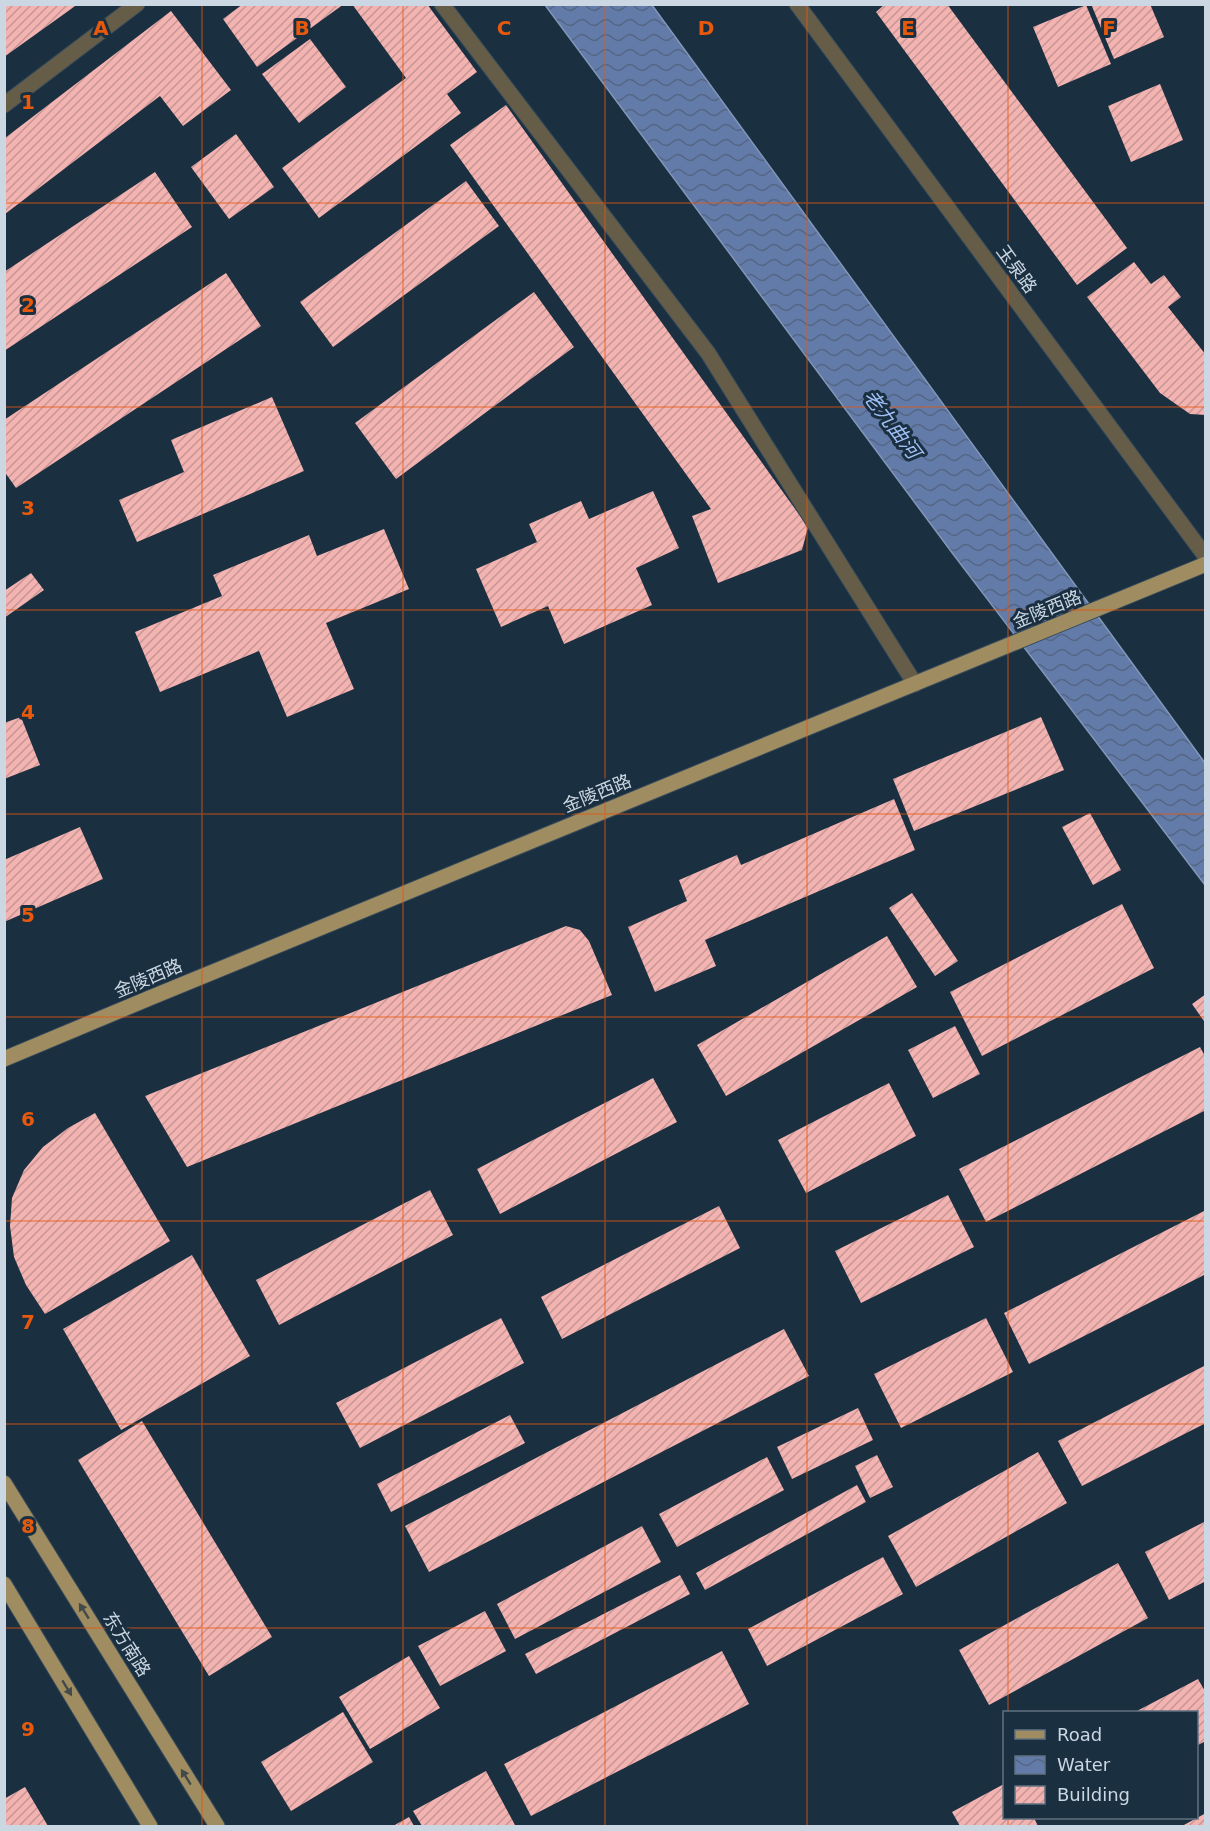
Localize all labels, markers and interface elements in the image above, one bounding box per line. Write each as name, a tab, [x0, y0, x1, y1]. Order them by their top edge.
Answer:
text: A	[93, 16, 109, 40]
text: B	[294, 16, 310, 40]
text: C	[497, 16, 511, 40]
text: D	[698, 16, 714, 40]
text: E	[901, 16, 915, 40]
text: F	[1102, 16, 1116, 40]
text: 1	[21, 90, 35, 114]
street label: 玉泉路	[993, 241, 1041, 297]
text: 2	[21, 293, 35, 317]
water label: 老九曲河	[858, 385, 928, 466]
text: 3	[21, 496, 35, 520]
street label: 金陵西路	[1010, 586, 1084, 632]
text: 4	[21, 700, 35, 724]
street label: 金陵西路	[560, 770, 634, 816]
text: 5	[21, 903, 35, 927]
street label: 金陵西路	[111, 954, 185, 1002]
text: 6	[21, 1107, 35, 1131]
text: 7	[21, 1310, 35, 1334]
text: 8	[21, 1514, 35, 1538]
one-way arrow	[78, 1603, 89, 1619]
street label: 东方南路	[99, 1608, 155, 1680]
one-way arrow	[62, 1680, 72, 1697]
legend	[1003, 1711, 1198, 1819]
text: 9	[21, 1717, 35, 1741]
text: Road	[1057, 1724, 1102, 1745]
text: Water	[1057, 1754, 1111, 1775]
one-way arrow	[181, 1769, 192, 1785]
text: Building	[1057, 1784, 1130, 1805]

